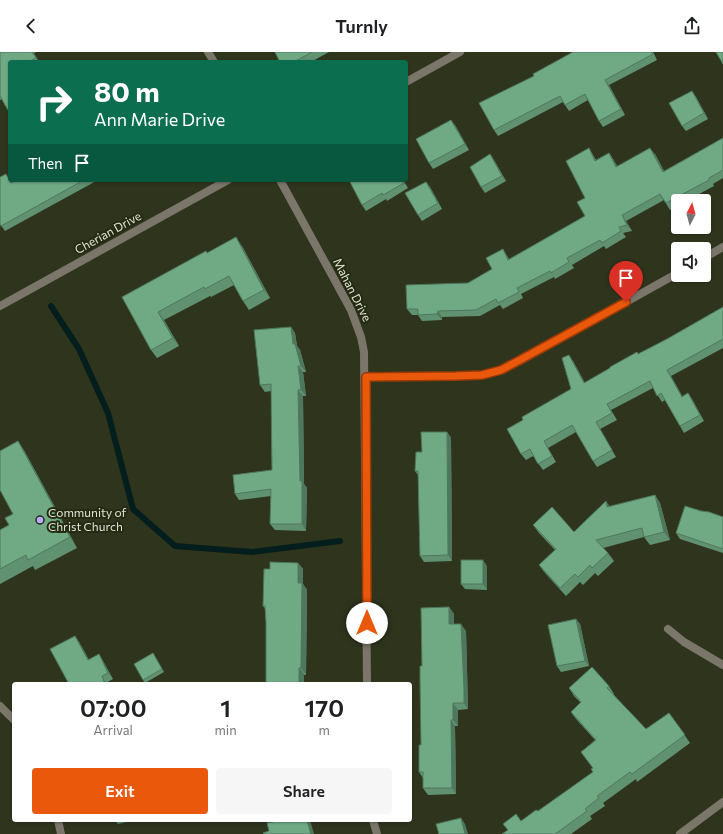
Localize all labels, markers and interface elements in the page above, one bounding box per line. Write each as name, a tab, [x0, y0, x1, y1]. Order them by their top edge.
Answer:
icon: back	[20, 15, 42, 37]
text: Turnly	[335, 15, 388, 37]
icon: share	[681, 15, 703, 37]
text: 80 m	[94, 74, 160, 108]
icon: right	[28, 76, 80, 128]
text: Ann Marie Drive	[94, 108, 225, 130]
icon: arrive	[71, 152, 93, 174]
text: Then	[28, 154, 63, 172]
north arrow	[671, 194, 711, 234]
map controls	[671, 194, 711, 282]
street label: Cherian Drive	[72, 208, 143, 256]
button: sound	[671, 242, 711, 282]
street label: Mahan Drive	[331, 256, 375, 323]
pin	[609, 261, 643, 302]
icon: arrive	[615, 267, 637, 289]
place label: Community of Christ Church	[48, 505, 127, 533]
marker: Community of Christ Church	[35, 515, 45, 525]
position arrow	[346, 602, 388, 644]
text: 07:00	[80, 693, 146, 722]
text: 1	[220, 693, 231, 722]
text: 170	[305, 693, 344, 722]
text: Arrival	[94, 722, 133, 738]
text: min	[214, 722, 237, 738]
text: m	[319, 722, 330, 738]
button: Exit	[32, 768, 208, 814]
button: Share	[216, 768, 392, 814]

